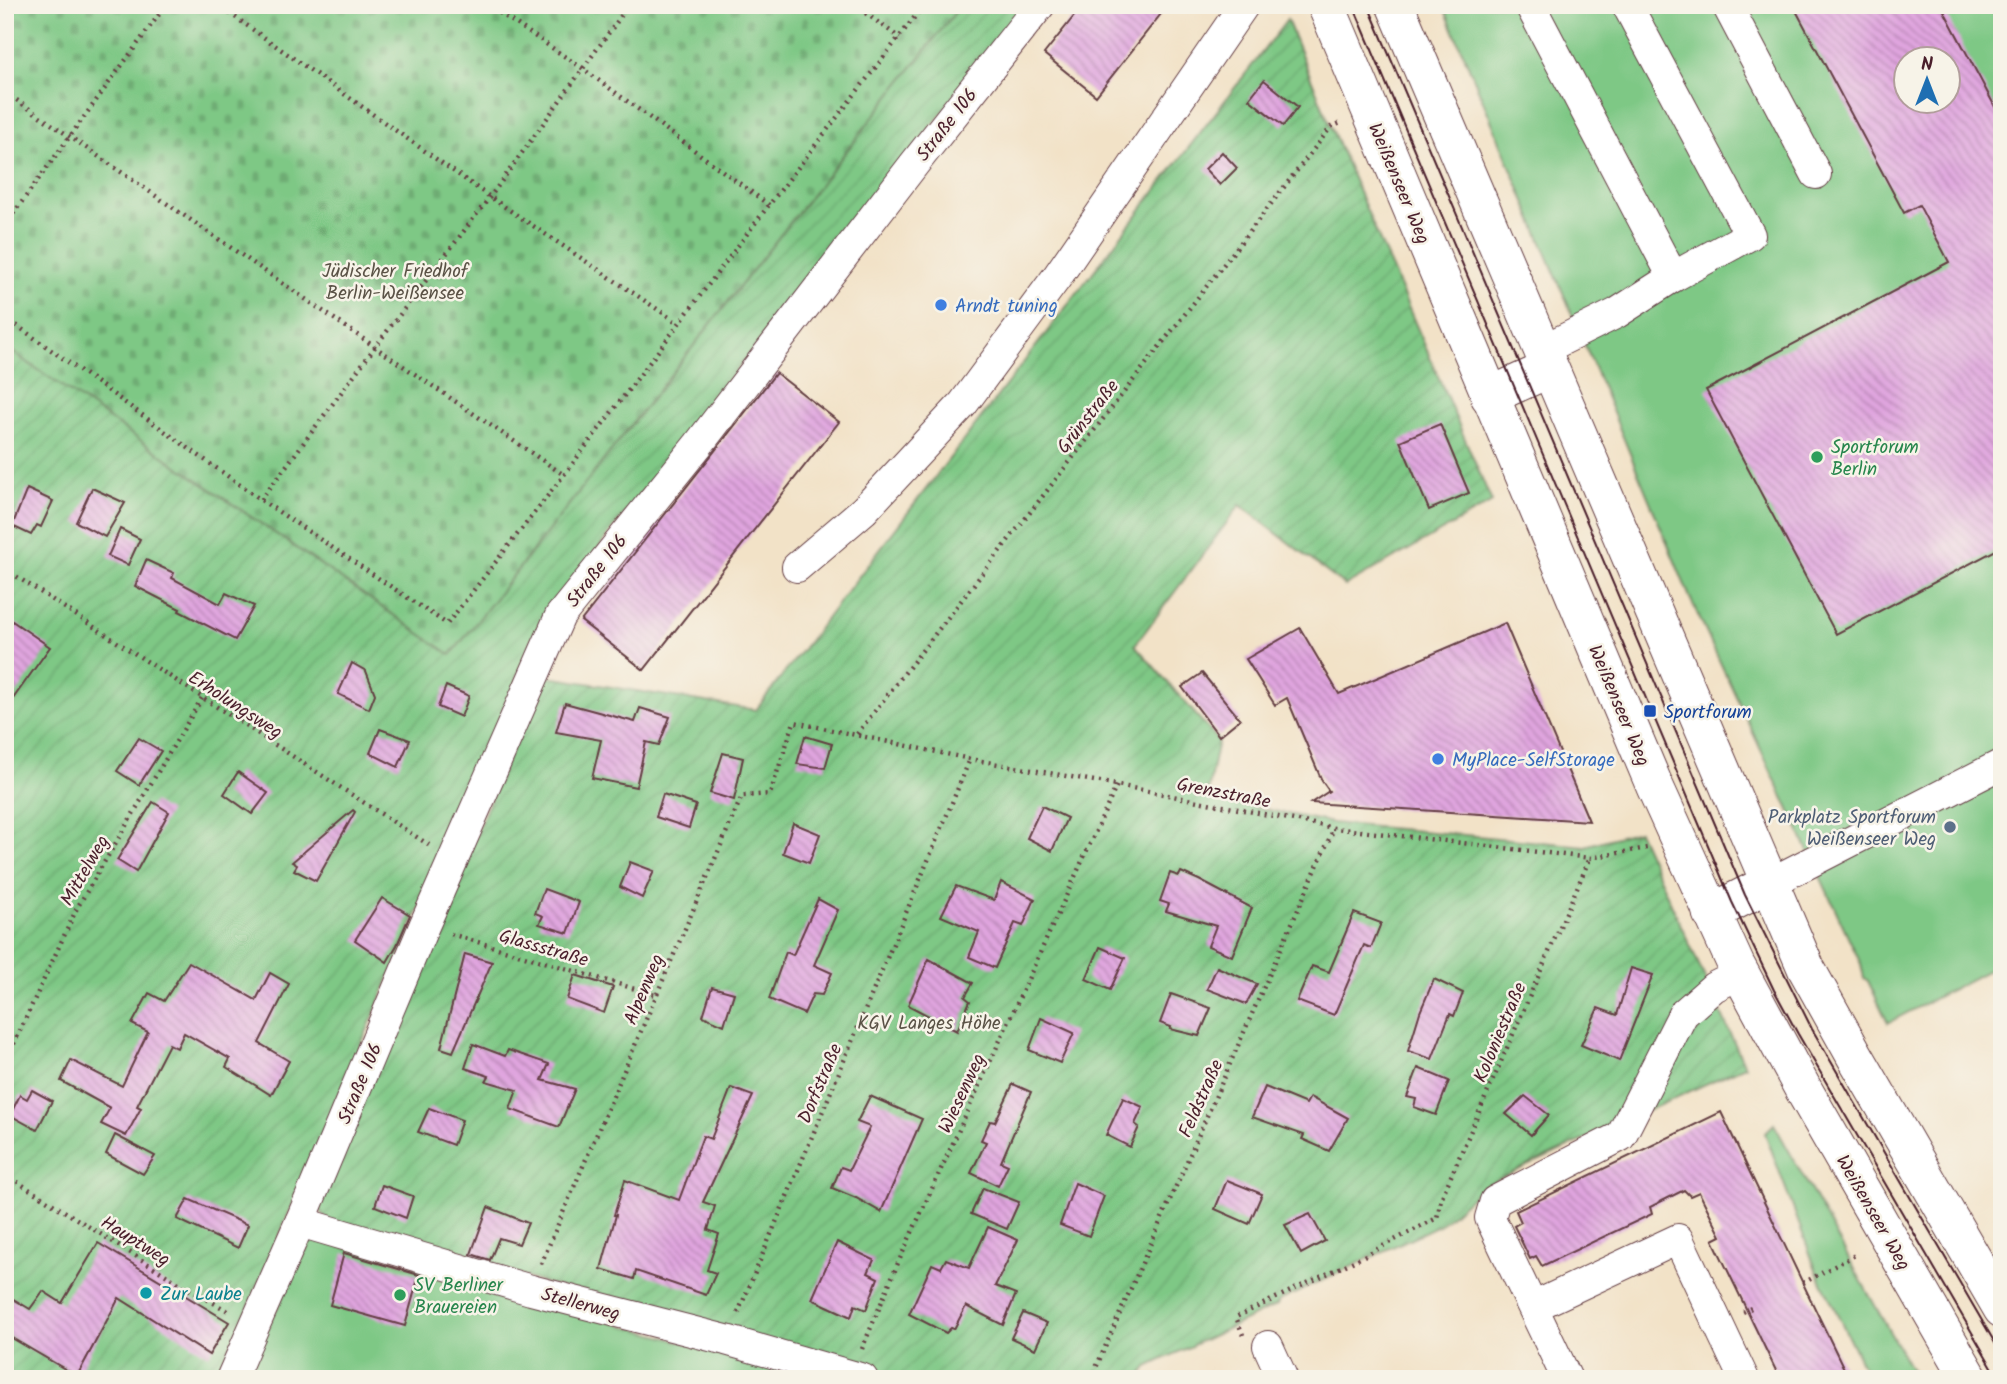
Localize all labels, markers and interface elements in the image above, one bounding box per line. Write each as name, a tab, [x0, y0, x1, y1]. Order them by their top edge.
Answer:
north arrow	[1892, 46, 1962, 116]
text: N	[1921, 50, 1933, 80]
street label: Straße 106	[909, 82, 986, 168]
street label: Weißenseer Weg	[1359, 118, 1437, 249]
park label: Jüdischer Friedhof Berlin-Weißensee	[322, 257, 470, 309]
place label: Arndt tuning	[955, 292, 1058, 322]
marker: Arndt tuning	[933, 297, 949, 313]
street label: Grünstraße	[1050, 373, 1128, 461]
place label: Sportforum Berlin	[1831, 433, 1919, 485]
marker: Sportforum Berlin	[1809, 449, 1825, 465]
street label: Straße 106	[559, 528, 636, 614]
street label: Weißenseer Weg	[1579, 640, 1657, 771]
street label: Erholungsweg	[182, 664, 288, 748]
place label: Sportforum	[1664, 698, 1752, 728]
marker: Sportforum	[1642, 703, 1658, 719]
place label: MyPlace-SelfStorage	[1452, 746, 1615, 776]
marker: MyPlace-SelfStorage	[1430, 751, 1446, 767]
street label: Grenzstraße	[1174, 770, 1274, 818]
place label: Parkplatz Sportforum Weißenseer Weg	[1768, 803, 1936, 855]
marker: Parkplatz Sportforum Weißenseer Weg	[1942, 819, 1958, 835]
street label: Mittelweg	[53, 830, 118, 912]
street label: Glassstraße	[495, 922, 592, 976]
street label: Alpenweg	[617, 950, 673, 1030]
street label: Koloniestraße	[1466, 977, 1536, 1088]
park label: KGV Langes Höhe	[857, 1009, 1001, 1039]
street label: Straße 106	[330, 1038, 391, 1129]
street label: Dorfstraße	[791, 1039, 851, 1129]
street label: Wiesenweg	[931, 1049, 994, 1139]
street label: Feldstraße	[1171, 1054, 1233, 1143]
street label: Weißenseer Weg	[1827, 1150, 1918, 1276]
street label: Hauptweg	[94, 1208, 176, 1275]
place label: SV Berliner Brauereien	[414, 1271, 505, 1323]
place label: Zur Laube	[160, 1280, 242, 1310]
street label: Stellerweg	[538, 1280, 623, 1330]
marker: Zur Laube	[138, 1285, 154, 1301]
marker: SV Berliner Brauereien	[392, 1287, 408, 1303]

